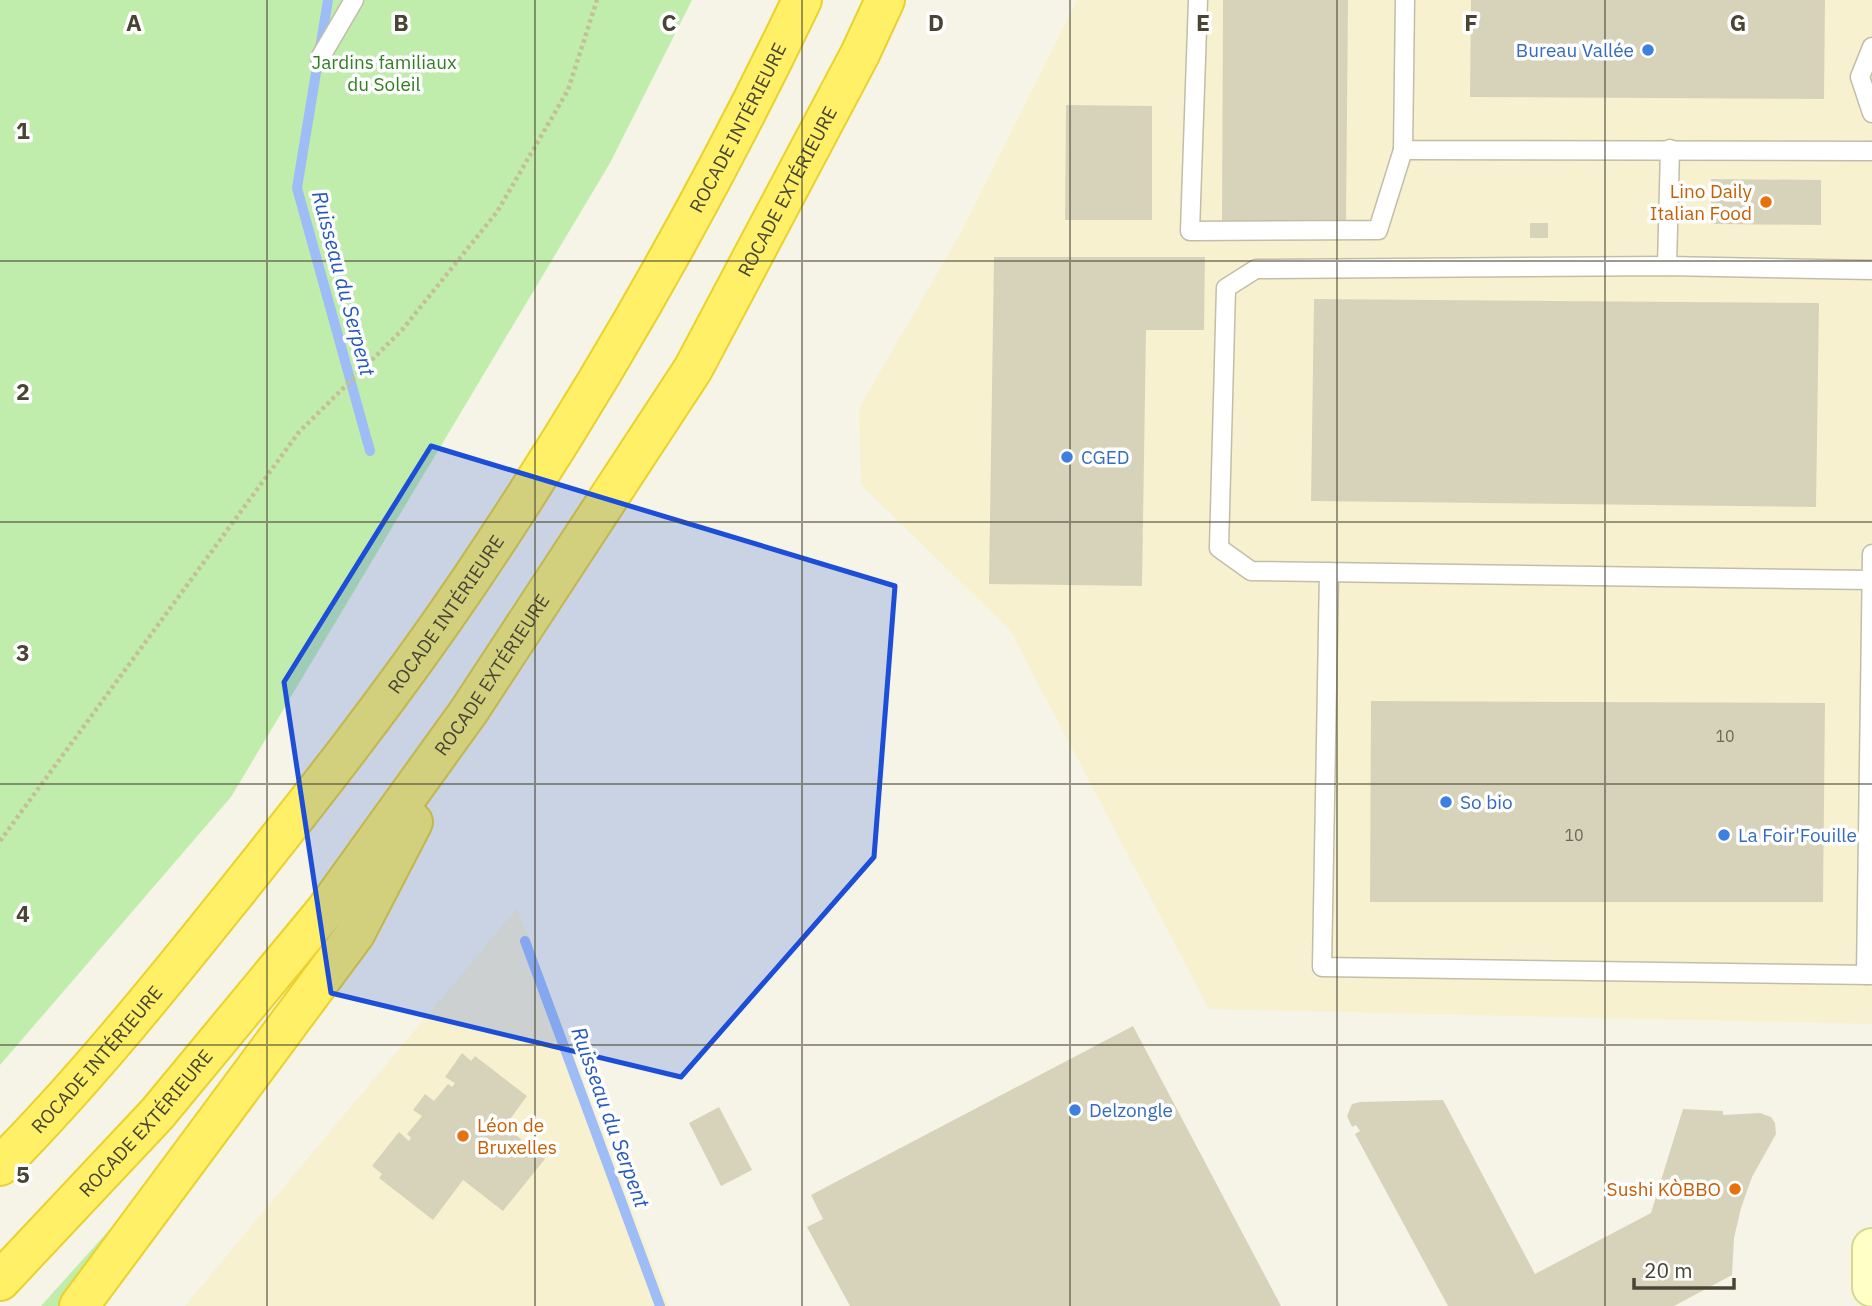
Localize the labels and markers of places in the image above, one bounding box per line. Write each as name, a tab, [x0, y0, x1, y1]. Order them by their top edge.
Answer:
place label: Bureau Vallée	[1516, 38, 1634, 62]
marker: Bureau Vallée	[1640, 42, 1656, 58]
place label: Lino Daily Italian Food	[1650, 179, 1753, 225]
marker: Lino Daily Italian Food	[1758, 194, 1774, 210]
place label: CGED	[1081, 445, 1130, 469]
marker: CGED	[1059, 449, 1075, 465]
place label: So bio	[1460, 790, 1513, 814]
marker: So bio	[1438, 794, 1454, 810]
place label: La Foir'Fouille	[1738, 823, 1857, 847]
marker: La Foir'Fouille	[1716, 827, 1732, 843]
place label: Delzongle	[1089, 1098, 1173, 1122]
marker: Delzongle	[1067, 1102, 1083, 1118]
place label: Léon de Bruxelles	[477, 1113, 557, 1159]
marker: Léon de Bruxelles	[455, 1128, 471, 1144]
place label: Sushi KÒBBO	[1607, 1177, 1721, 1201]
marker: Sushi KÒBBO	[1727, 1181, 1743, 1197]

